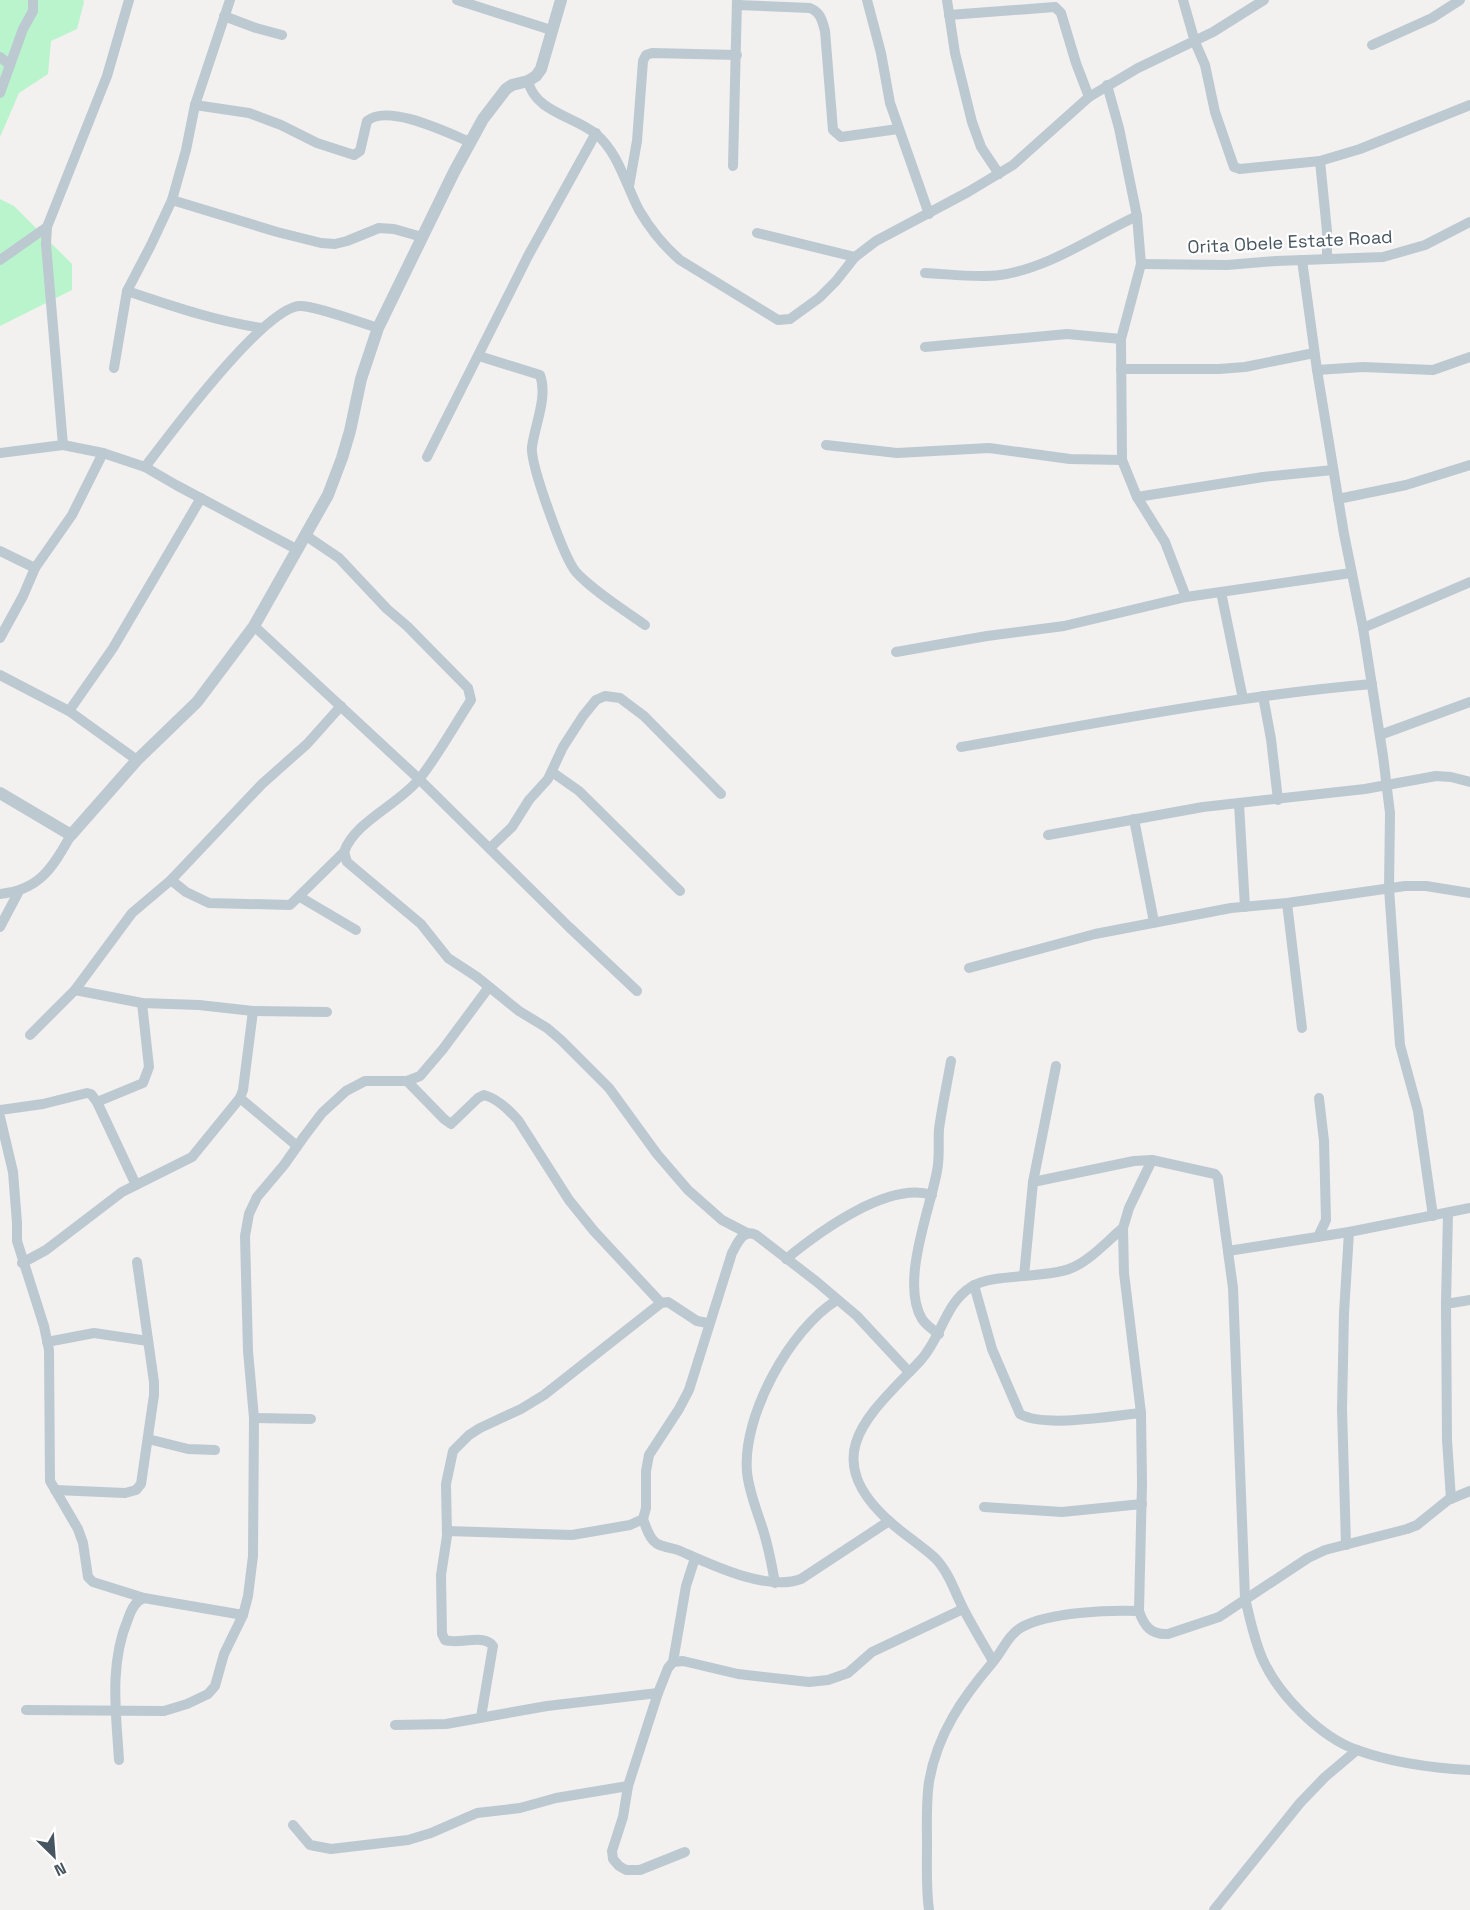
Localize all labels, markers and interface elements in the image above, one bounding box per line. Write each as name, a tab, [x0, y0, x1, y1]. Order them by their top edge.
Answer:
street label: Orita Obele Estate Road	[1187, 225, 1393, 258]
north arrow	[24, 1826, 84, 1886]
text: N	[51, 1857, 69, 1881]

